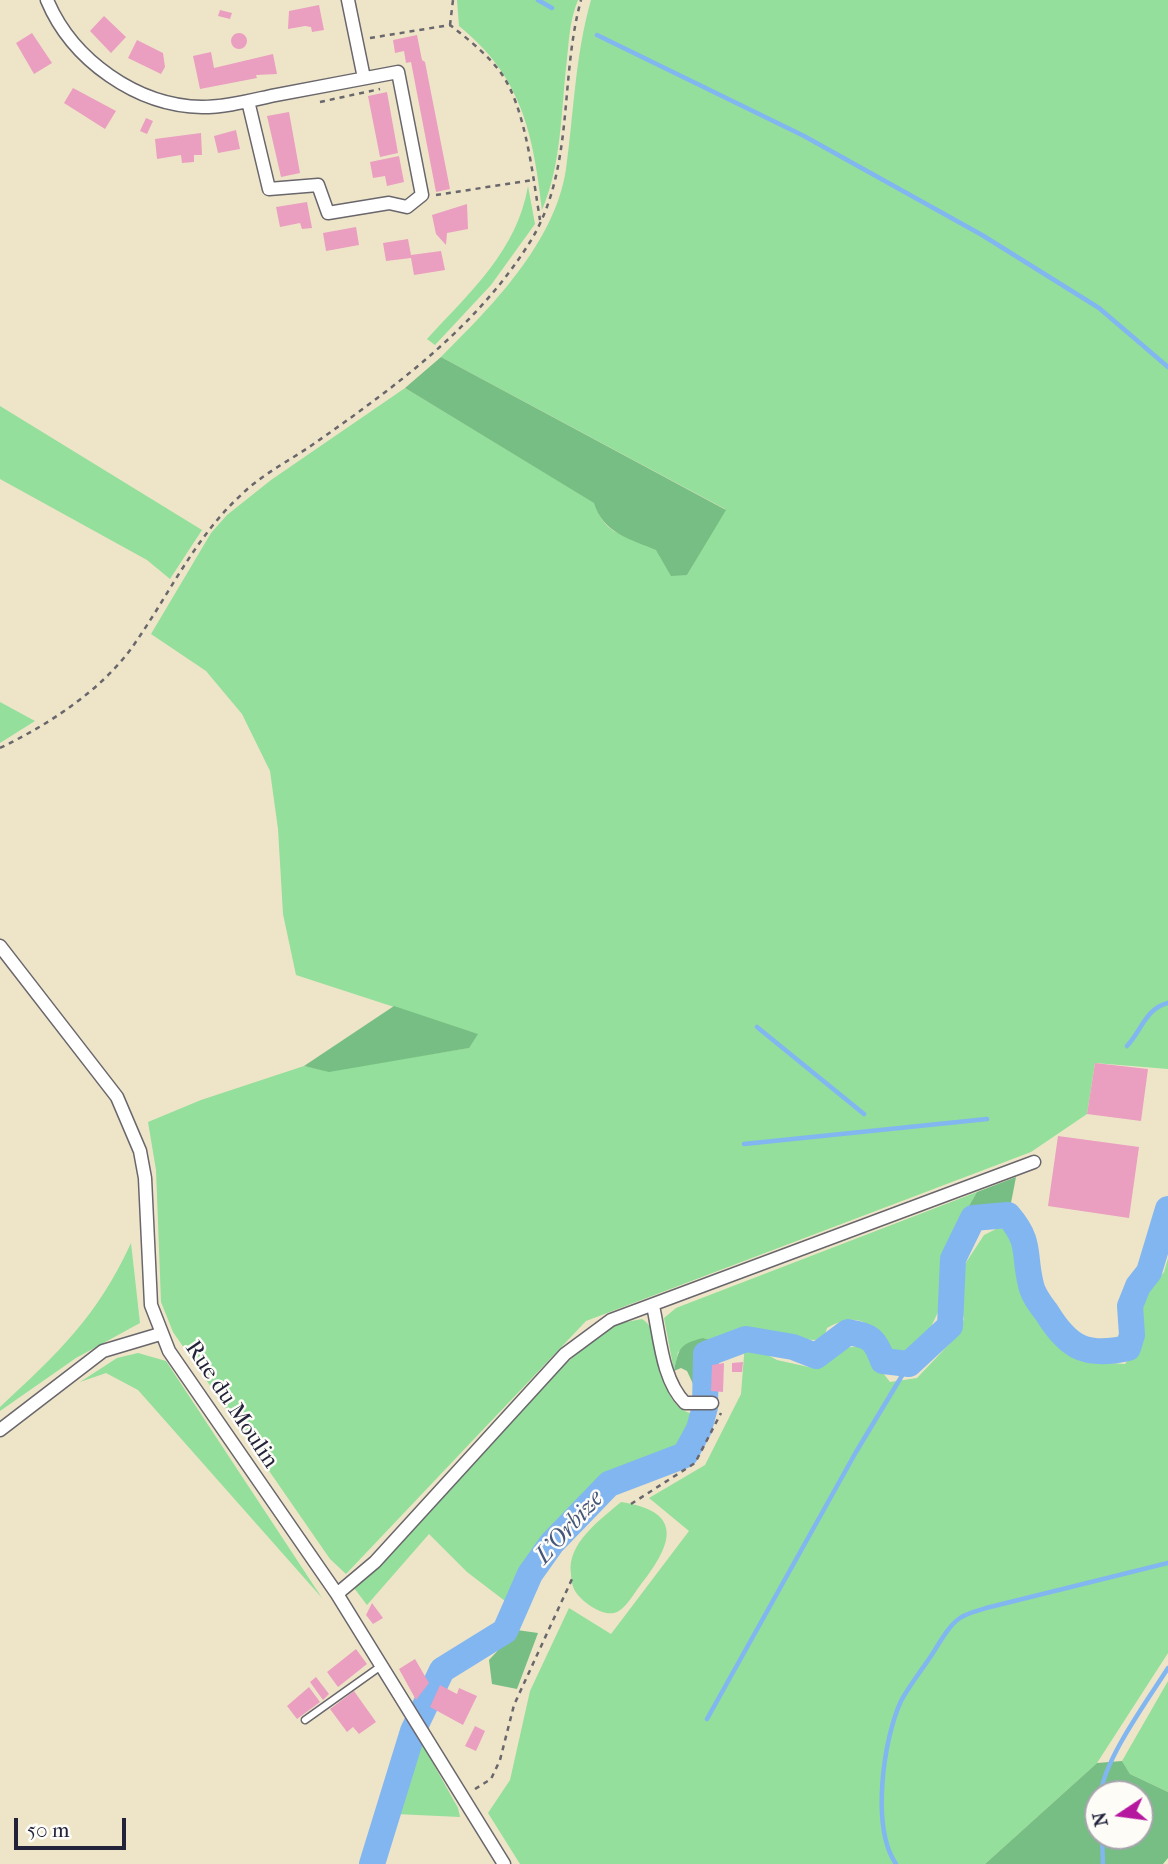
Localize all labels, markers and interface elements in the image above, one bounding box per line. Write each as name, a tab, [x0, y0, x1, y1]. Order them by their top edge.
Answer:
street label: Rue du Moulin	[178, 1336, 284, 1474]
water label: L'Orbize	[530, 1486, 610, 1570]
north arrow	[1084, 1780, 1154, 1850]
scale bar	[18, 1804, 130, 1848]
text: N	[1088, 1810, 1113, 1829]
text: 50 m	[27, 1818, 70, 1842]

